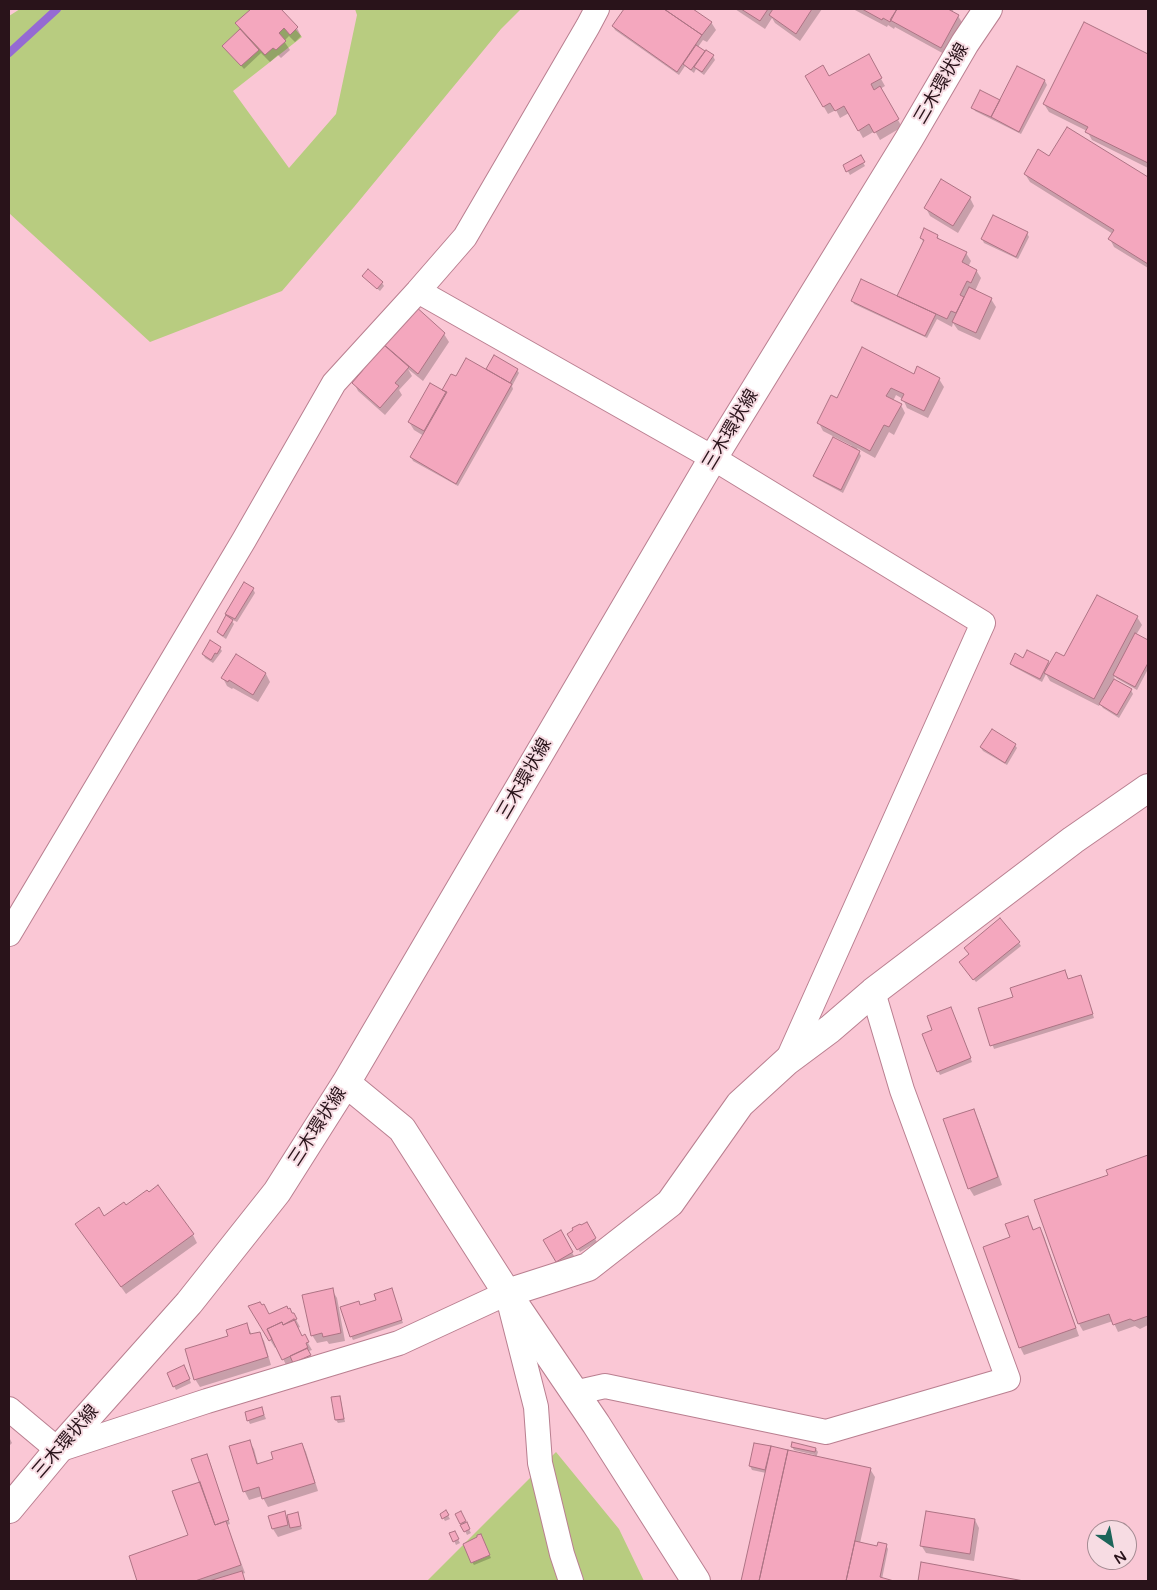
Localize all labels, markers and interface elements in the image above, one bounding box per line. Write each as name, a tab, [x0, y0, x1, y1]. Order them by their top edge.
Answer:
street label: 三木環状線	[910, 40, 974, 128]
street label: 三木環状線	[699, 386, 763, 474]
street label: 三木環状線	[493, 735, 557, 823]
street label: 三木環状線	[284, 1083, 352, 1171]
street label: 三木環状線	[28, 1401, 104, 1483]
north arrow	[1087, 1520, 1137, 1570]
text: N	[1111, 1547, 1129, 1567]

